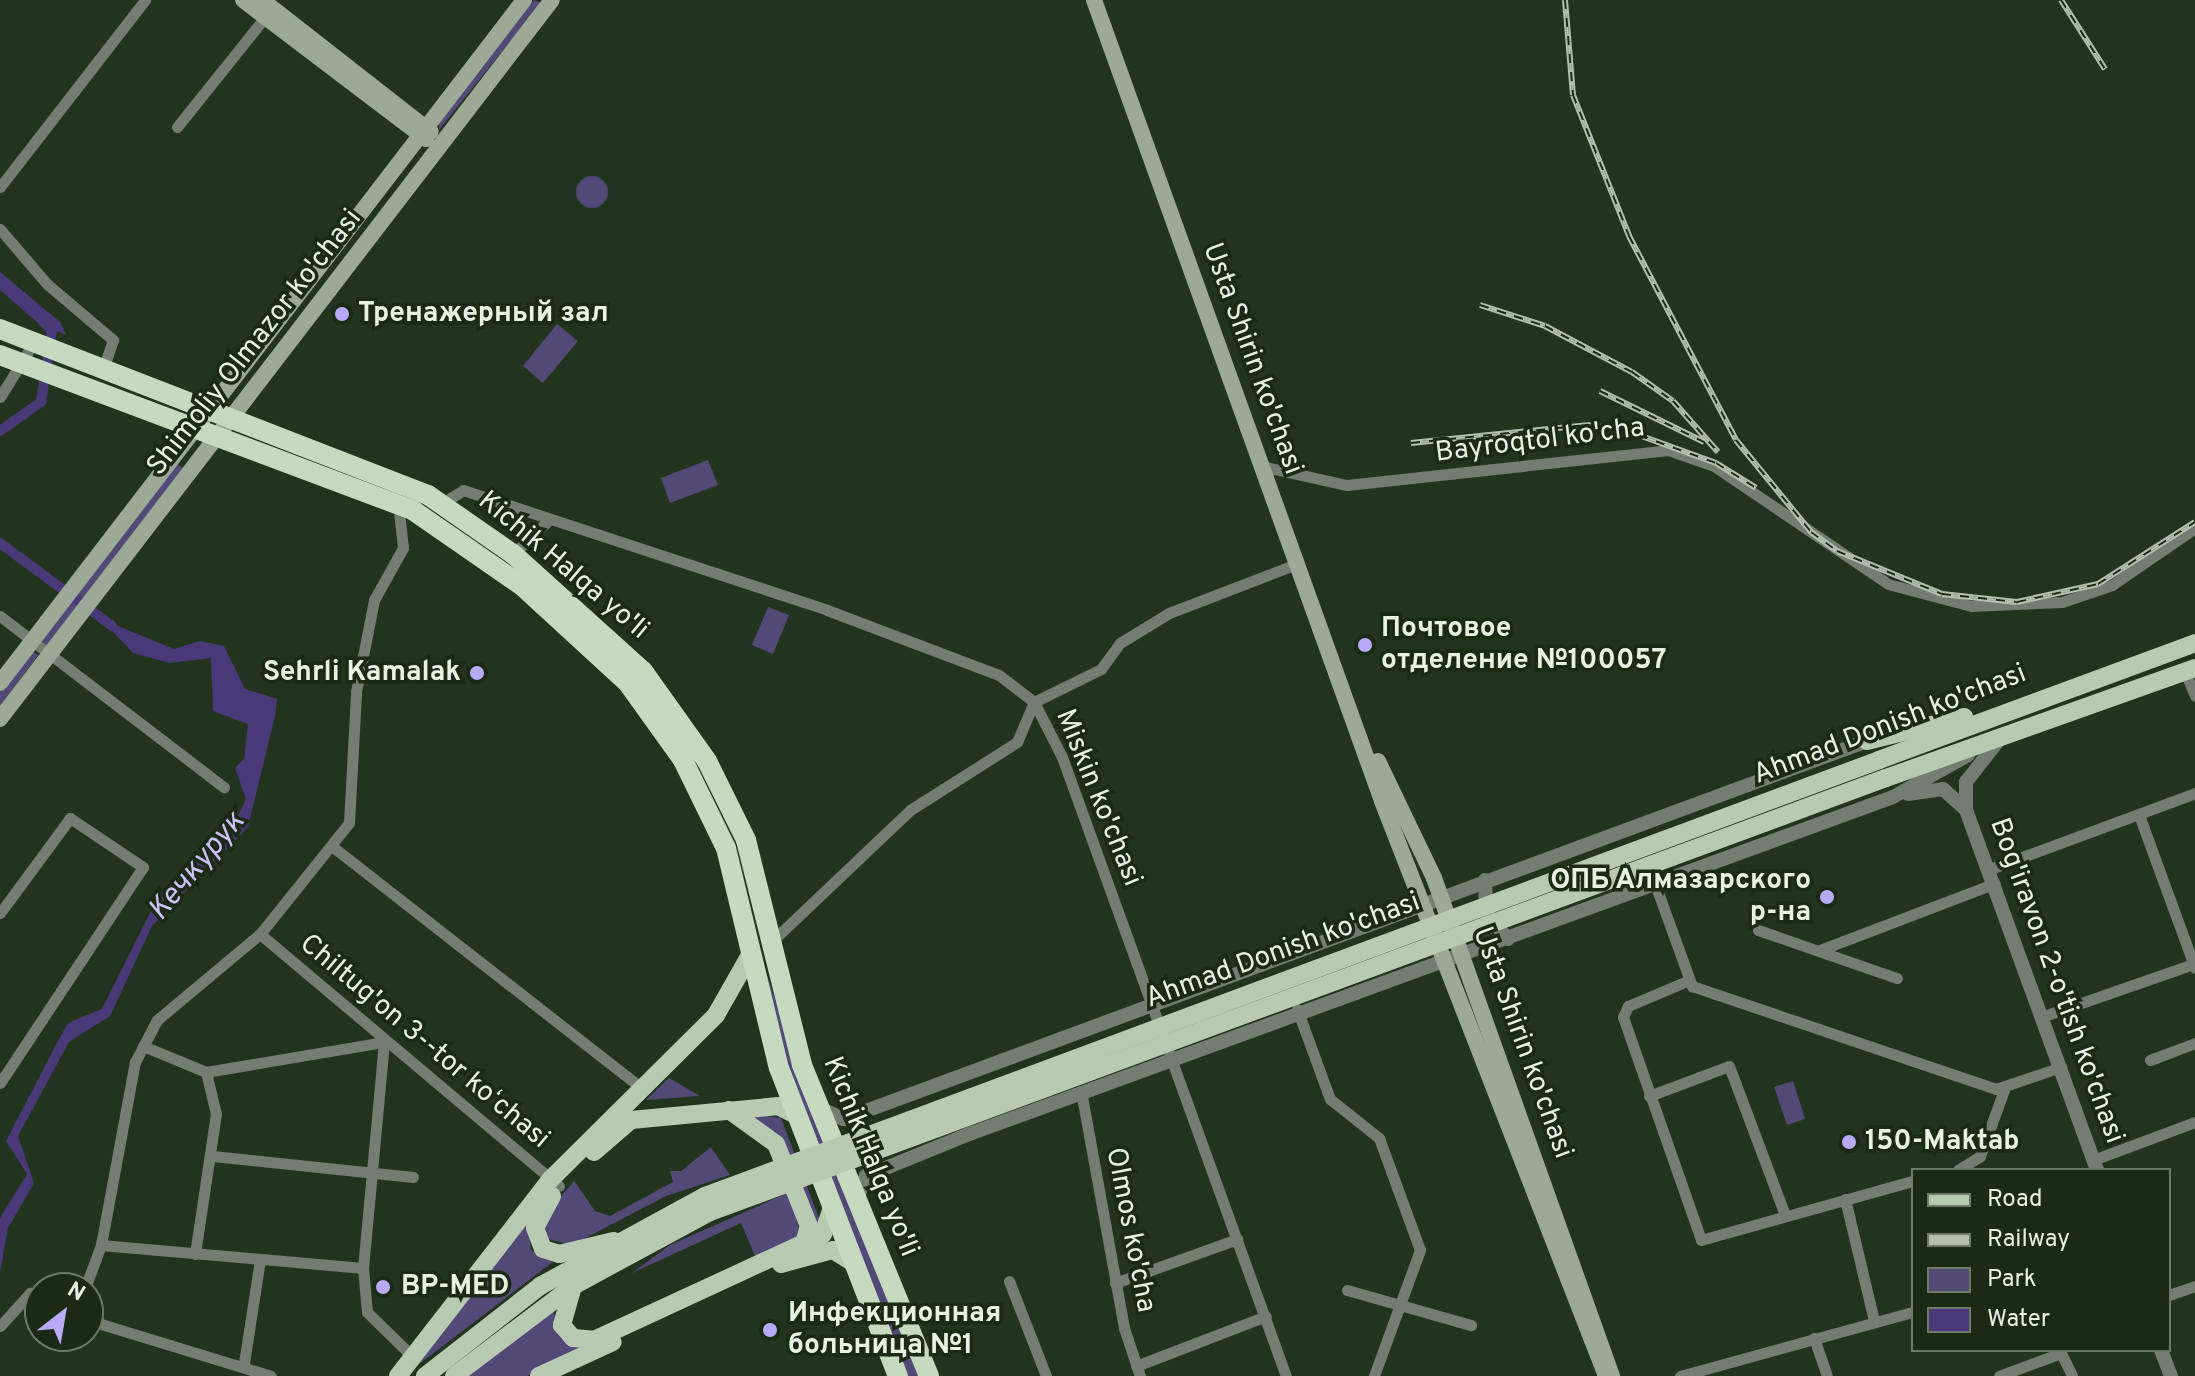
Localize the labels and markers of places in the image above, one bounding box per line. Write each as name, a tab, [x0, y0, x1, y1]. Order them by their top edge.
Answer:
place label: Тренажерный зал	[358, 297, 609, 331]
marker: Тренажерный зал	[333, 305, 351, 323]
place label: Почтовое отделение №100057	[1381, 612, 1667, 678]
marker: Почтовое отделение №100057	[1356, 636, 1374, 654]
place label: Sehrli Kamalak	[263, 656, 461, 690]
marker: Sehrli Kamalak	[468, 664, 486, 682]
place label: ОПБ Алмазарского р-на	[1549, 864, 1811, 930]
marker: ОПБ Алмазарского р-на	[1818, 888, 1836, 906]
place label: 150-Maktab	[1865, 1125, 2019, 1159]
marker: 150-Maktab	[1840, 1133, 1858, 1151]
place label: BP-MED	[401, 1270, 509, 1304]
marker: BP-MED	[372, 1276, 394, 1298]
place label: Инфекционная больница №1	[788, 1297, 1001, 1363]
marker: Инфекционная больница №1	[759, 1319, 781, 1341]

